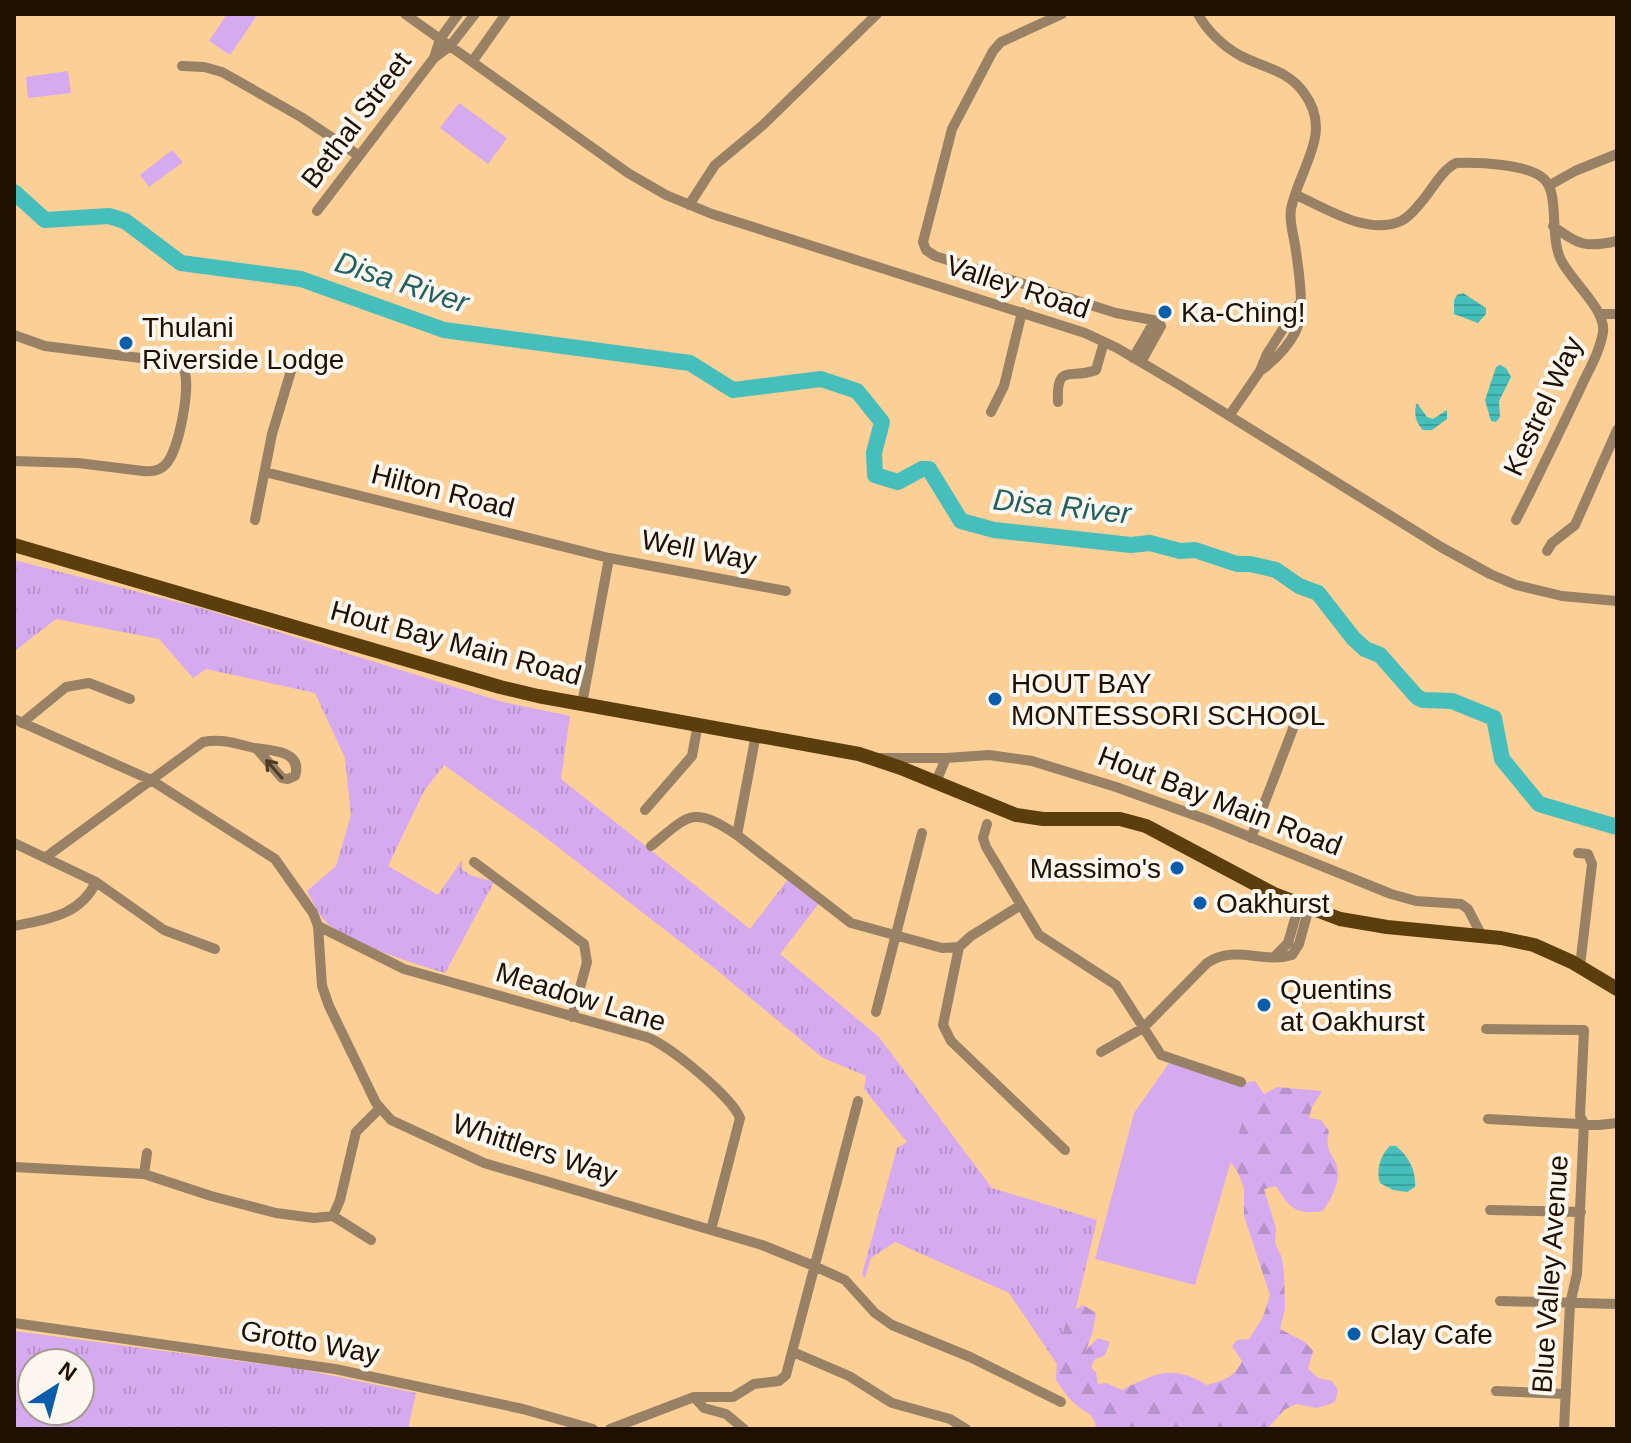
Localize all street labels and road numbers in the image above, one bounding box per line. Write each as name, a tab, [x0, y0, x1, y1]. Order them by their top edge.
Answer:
street label: Bethal Street	[295, 46, 417, 194]
street label: Valley Road	[942, 249, 1094, 325]
street label: Kestrel Way	[1497, 332, 1589, 480]
street label: Hilton Road	[368, 458, 518, 524]
street label: Well Way	[639, 524, 759, 576]
street label: Hout Bay Main Road	[327, 595, 585, 691]
street label: Hout Bay Main Road	[1094, 740, 1346, 862]
street label: Meadow Lane	[492, 956, 670, 1038]
street label: Whittlers Way	[449, 1108, 621, 1190]
street label: Blue Valley Avenue	[1526, 1154, 1574, 1394]
street label: Grotto Way	[238, 1315, 382, 1369]

